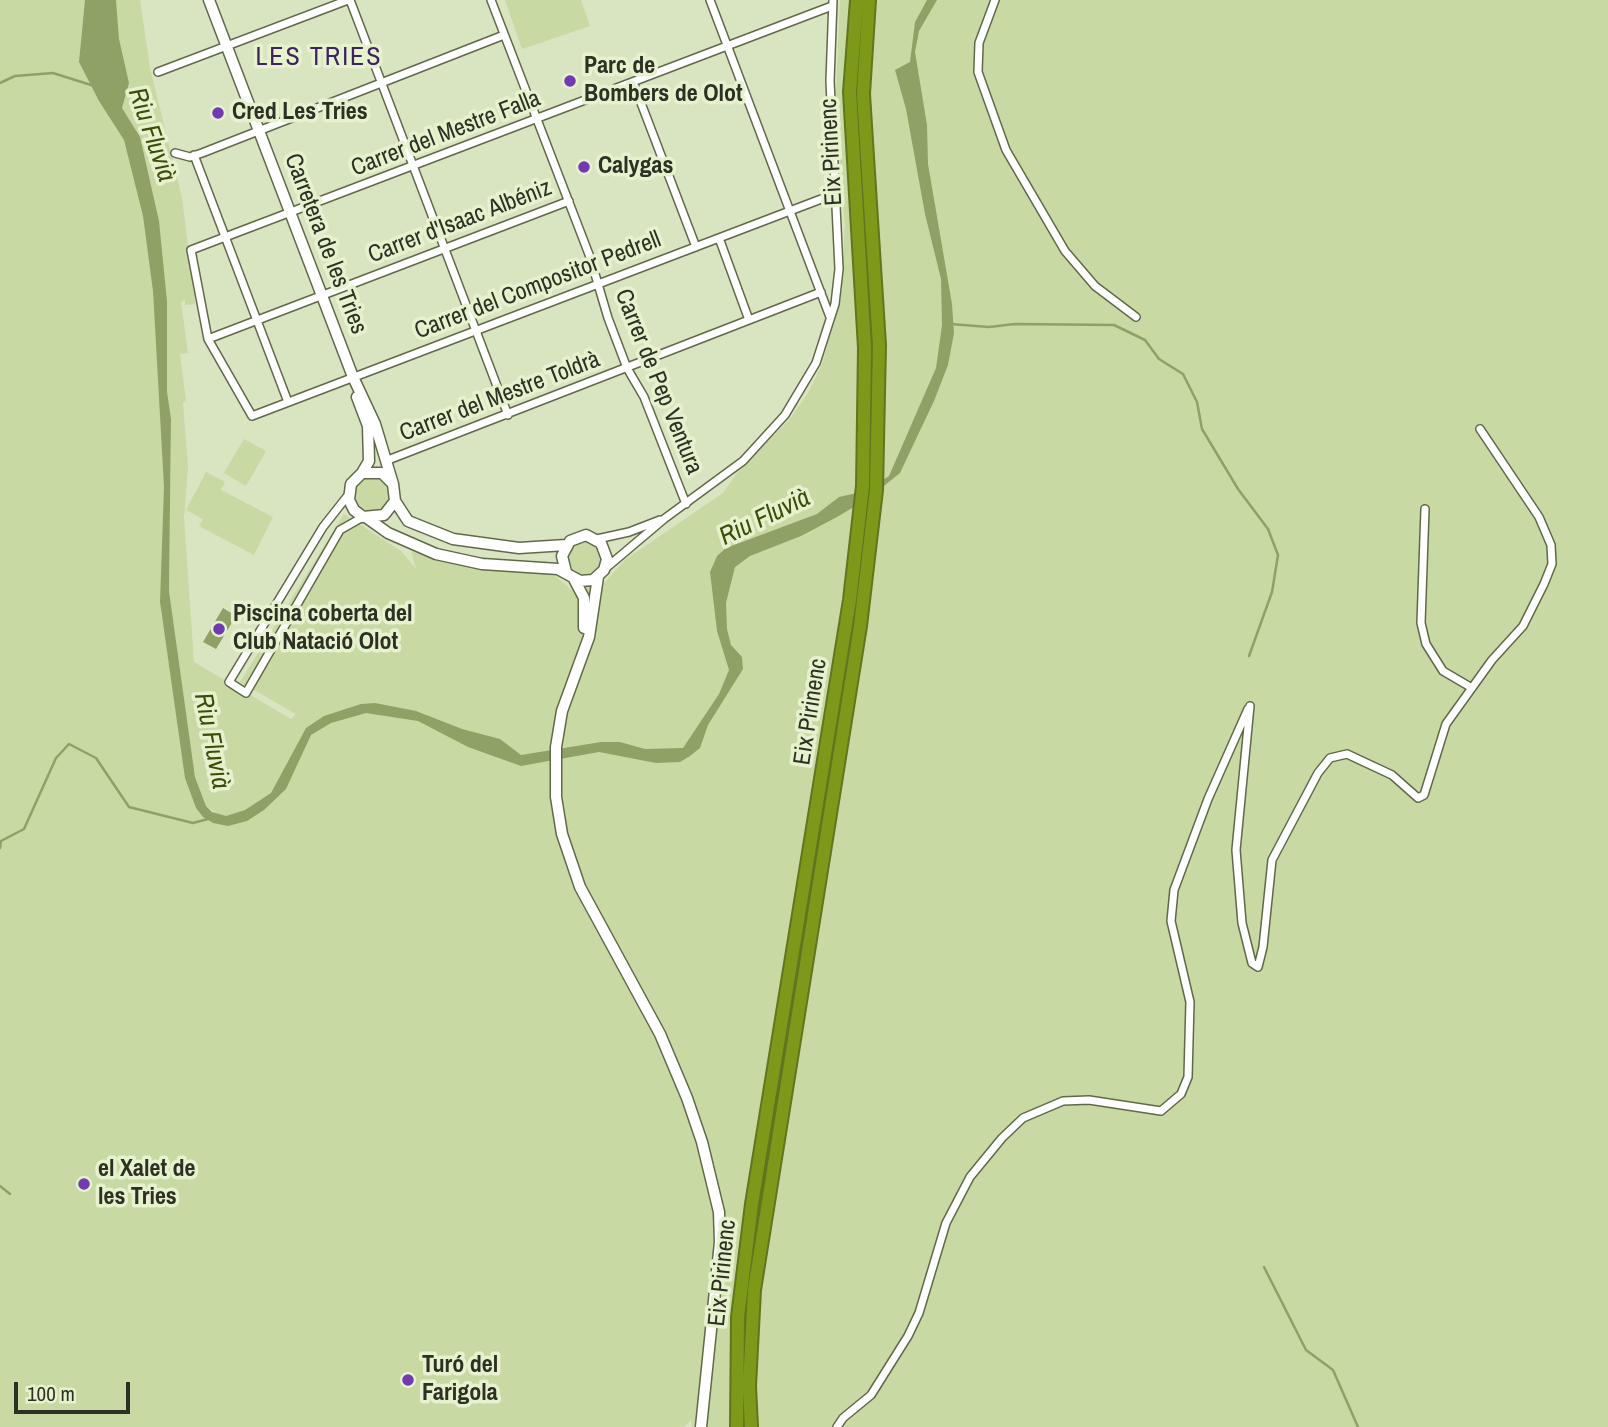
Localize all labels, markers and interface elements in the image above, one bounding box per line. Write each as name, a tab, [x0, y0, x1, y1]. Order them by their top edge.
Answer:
district label: LES TRIES	[257, 42, 381, 74]
place label: Parc de Bombers de Olot	[584, 53, 743, 109]
marker: Parc de Bombers de Olot	[562, 73, 578, 89]
water label: Riu Fluvià	[120, 84, 182, 186]
street label: Carrer del Mestre Falla	[347, 85, 545, 183]
street label: Eix Pirinenc	[815, 98, 849, 206]
place label: Cred Les Tries	[232, 99, 368, 127]
marker: Cred Les Tries	[210, 105, 226, 121]
street label: Carretera de les Tries	[277, 150, 373, 338]
place label: Calygas	[598, 153, 673, 181]
marker: Calygas	[576, 159, 592, 175]
street label: Carrer d'Isaac Albéniz	[364, 174, 556, 270]
street label: Carrer del Compositor Pedrell	[411, 226, 665, 346]
street label: Carrer de Pep Ventura	[608, 285, 708, 479]
street label: Carrer del Mestre Toldrà	[396, 346, 604, 448]
water label: Riu Fluvià	[714, 483, 816, 553]
place label: Piscina coberta del Club Natació Olot	[233, 601, 412, 657]
marker: Piscina coberta del Club Natació Olot	[211, 621, 227, 637]
street label: Eix Pirinenc	[788, 657, 834, 767]
water label: Riu Fluvià	[186, 690, 236, 792]
place label: el Xalet de les Tries	[98, 1156, 195, 1212]
marker: el Xalet de les Tries	[76, 1176, 92, 1192]
street label: Eix Pirinenc	[703, 1218, 743, 1328]
place label: Turó del Farigola	[422, 1352, 498, 1408]
scale bar	[18, 1368, 133, 1412]
marker: Turó del Farigola	[400, 1372, 416, 1388]
text: 100 m	[27, 1379, 75, 1408]

